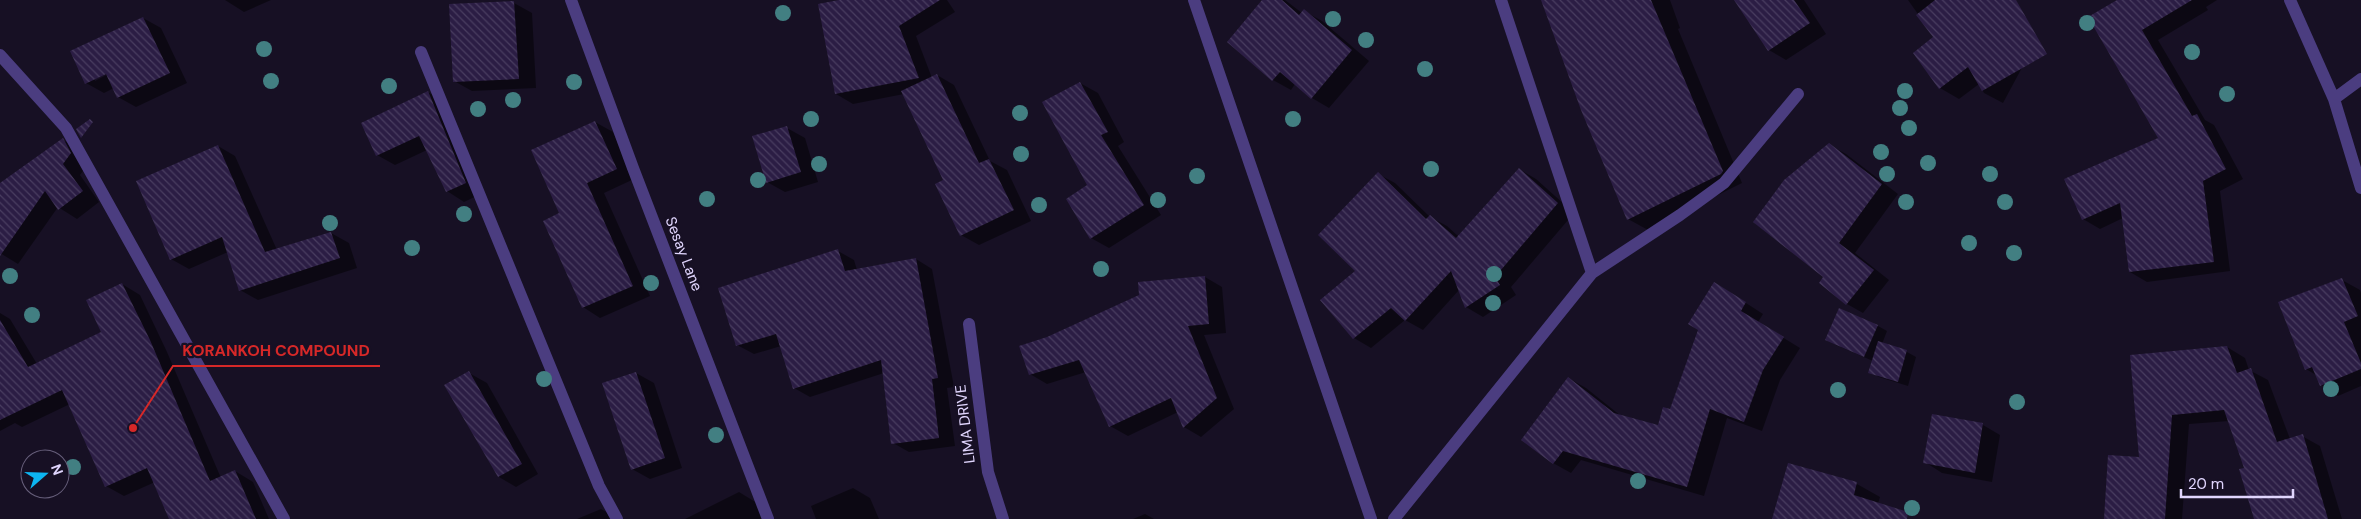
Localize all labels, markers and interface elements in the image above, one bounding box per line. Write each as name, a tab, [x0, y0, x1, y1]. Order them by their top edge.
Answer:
street label: Sesay Lane	[661, 214, 707, 294]
callout: KORANKOH COMPOUND	[173, 335, 380, 366]
text: KORANKOH COMPOUND	[182, 340, 370, 361]
street label: LIMA DRIVE	[950, 383, 980, 465]
north arrow	[20, 449, 70, 499]
text: N	[47, 462, 67, 477]
scale bar	[2181, 466, 2294, 498]
text: 20 m	[2188, 474, 2224, 494]

